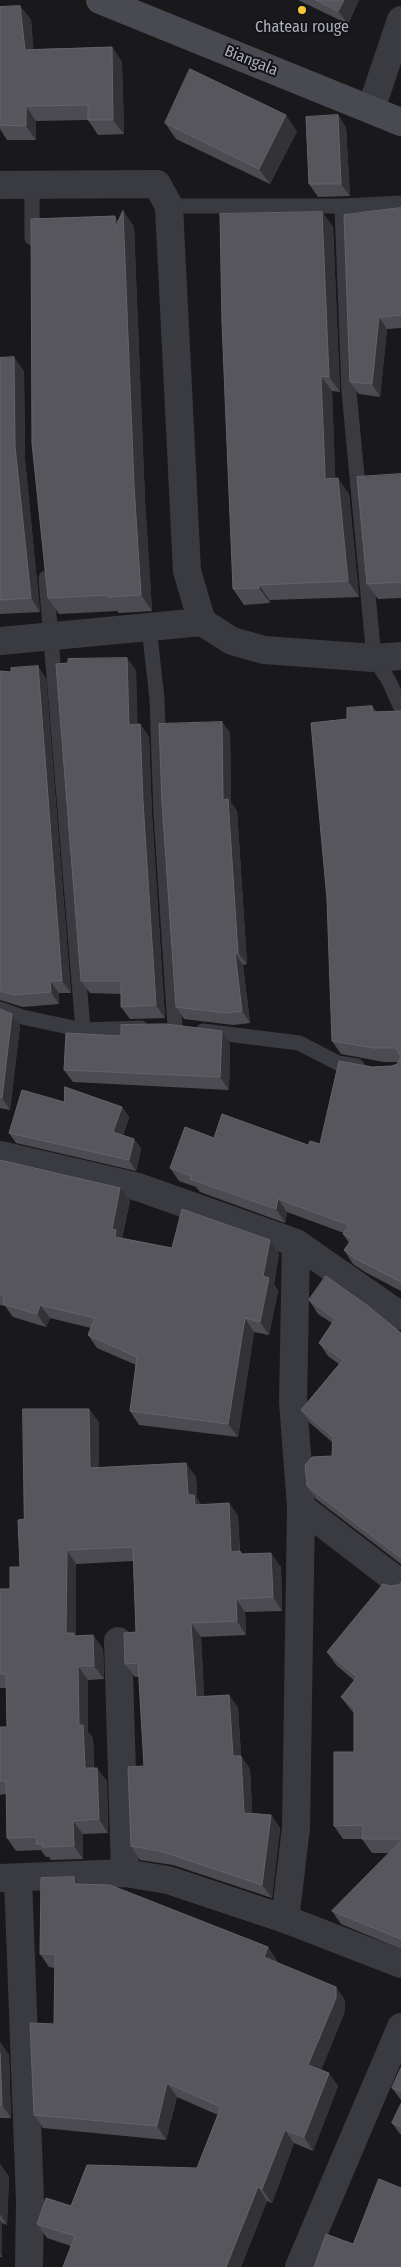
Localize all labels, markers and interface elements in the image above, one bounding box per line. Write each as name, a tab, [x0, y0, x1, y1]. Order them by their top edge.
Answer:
marker: Chateau rouge	[296, 4, 308, 16]
place label: Chateau rouge	[255, 18, 349, 38]
street label: Biangala	[221, 42, 281, 80]

